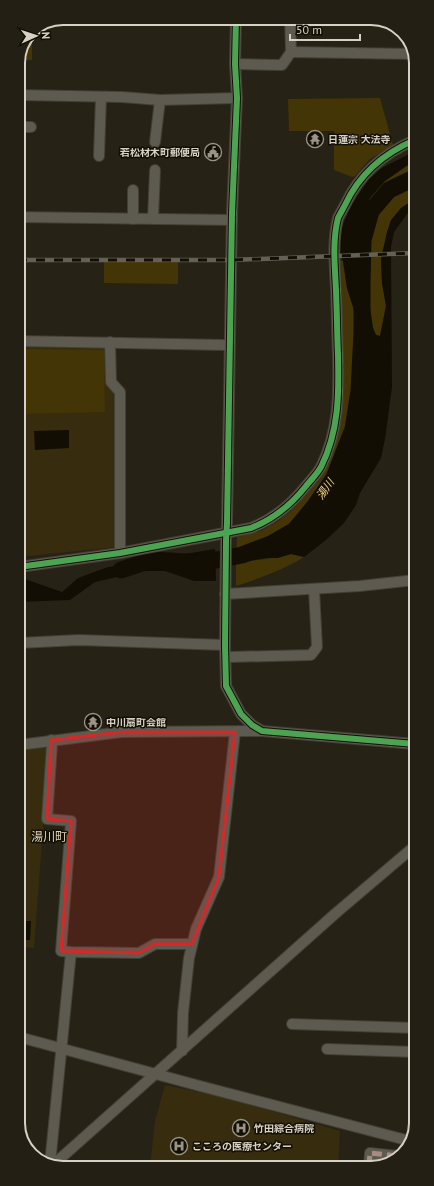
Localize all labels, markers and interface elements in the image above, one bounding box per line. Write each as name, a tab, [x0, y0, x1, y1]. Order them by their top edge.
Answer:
north arrow	[16, 16, 56, 56]
scale bar	[290, 16, 360, 42]
text: 50 m	[296, 22, 322, 37]
text: N	[39, 31, 53, 39]
temple icon: 日蓮宗 大法寺	[305, 129, 325, 149]
place label: 日蓮宗 大法寺	[328, 133, 391, 146]
public building icon: 若松材木町郵便局	[203, 142, 223, 162]
place label: 若松材木町郵便局	[119, 146, 200, 159]
water label: 湯川	[313, 475, 338, 502]
temple icon: 中川扇町会館	[83, 712, 103, 732]
place label: 中川扇町会館	[106, 716, 166, 729]
district label: 湯川町	[31, 829, 67, 844]
hospital icon: 竹田綜合病院	[231, 1118, 251, 1138]
place label: 竹田綜合病院	[253, 1122, 314, 1135]
hospital icon: こころの医療センター	[169, 1136, 189, 1156]
place label: こころの医療センター	[192, 1140, 292, 1153]

